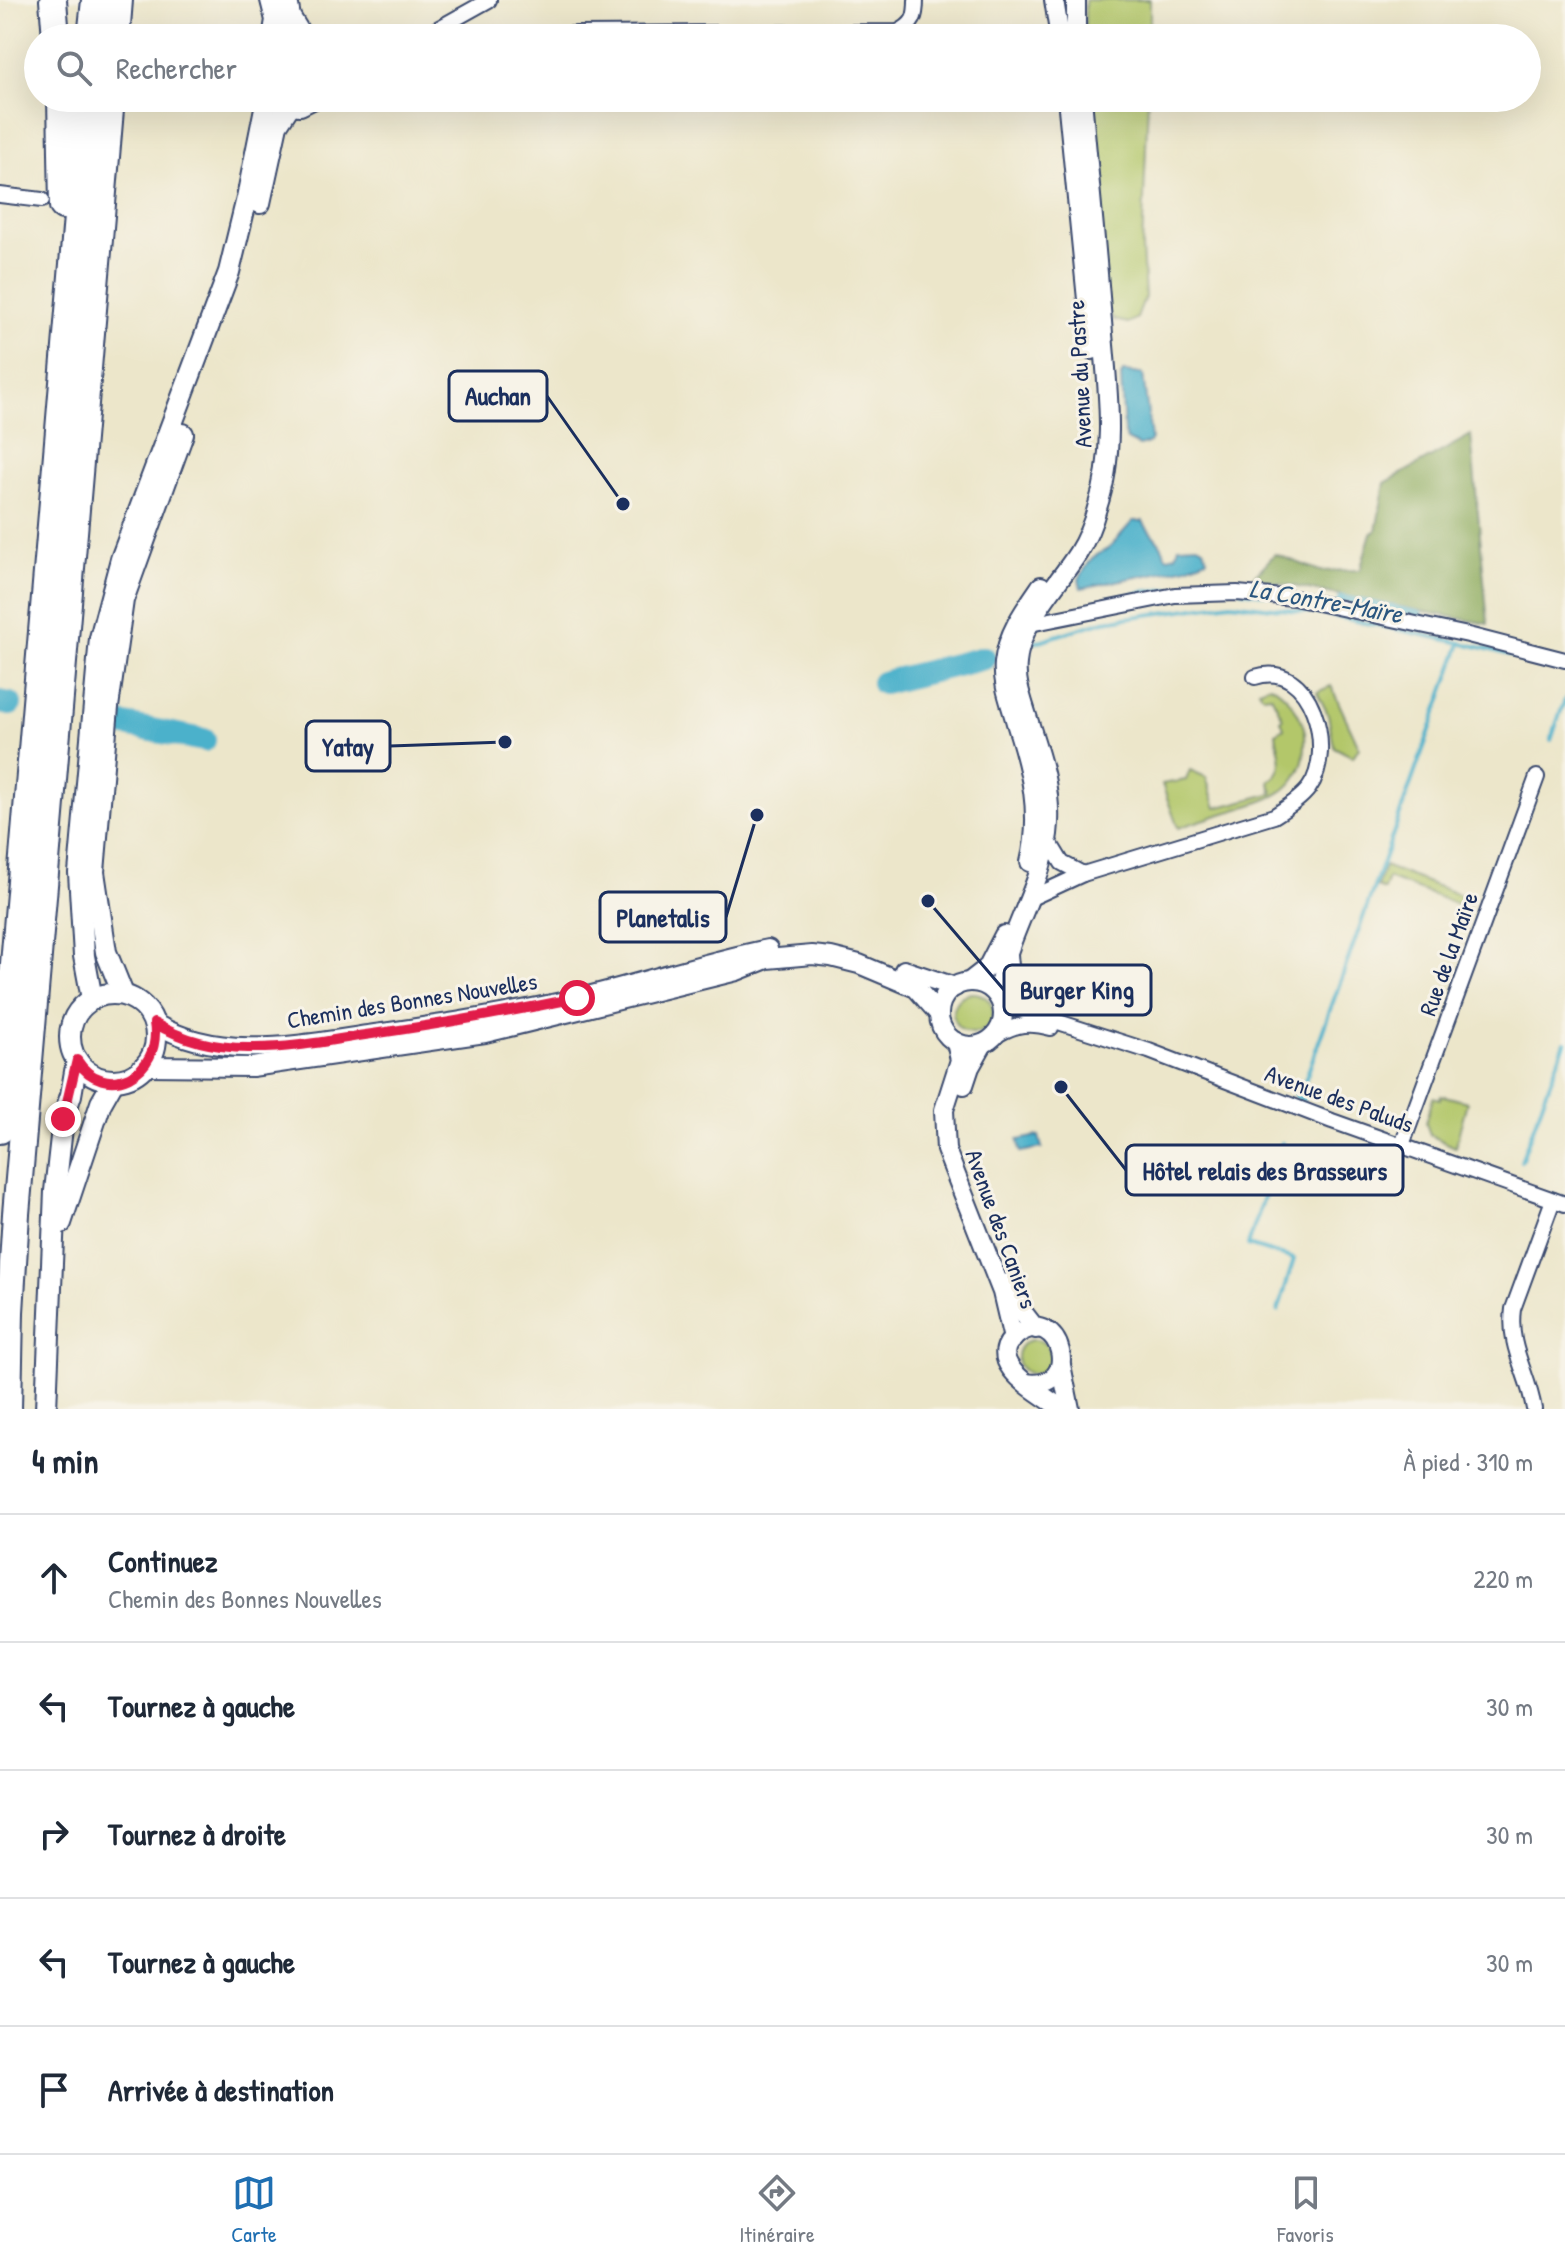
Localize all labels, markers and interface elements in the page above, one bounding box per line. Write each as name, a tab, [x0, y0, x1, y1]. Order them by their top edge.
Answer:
search box	[24, 24, 1541, 112]
icon: search	[52, 46, 96, 90]
text: Rechercher	[116, 48, 237, 88]
street label: Avenue du Pastre	[1059, 299, 1099, 449]
callout: Auchan	[449, 371, 547, 421]
text: Auchan	[465, 378, 531, 413]
water label: La Contre-Maïre	[1247, 570, 1407, 631]
callout: Yatay	[306, 721, 390, 771]
text: Yatay	[322, 729, 374, 765]
street label: Rue de la Maïre	[1411, 887, 1485, 1020]
callout: Planetalis	[600, 892, 726, 942]
text: Planetalis	[616, 900, 710, 935]
street label: Chemin des Bonnes Nouvelles	[285, 964, 539, 1036]
callout: Burger King	[1004, 965, 1151, 1015]
text: Burger King	[1020, 972, 1135, 1008]
route start	[559, 980, 595, 1016]
street label: Avenue des Paluds	[1261, 1056, 1418, 1140]
route end	[45, 1101, 81, 1137]
street label: Avenue des Caniers	[958, 1145, 1046, 1313]
callout: Hôtel relais des Brasseurs	[1126, 1145, 1403, 1195]
text: Hôtel relais des Brasseurs	[1143, 1153, 1387, 1188]
text: 4 min	[32, 1438, 99, 1484]
text: À pied · 310 m	[1403, 1444, 1533, 1479]
text: Continuez	[108, 1541, 217, 1581]
icon: ahead	[32, 1556, 76, 1600]
text: 220 m	[1473, 1561, 1533, 1596]
text: Chemin des Bonnes Nouvelles	[108, 1581, 382, 1616]
icon: left	[32, 1684, 76, 1728]
text: Tournez à gauche	[108, 1686, 295, 1726]
text: 30 m	[1486, 1689, 1533, 1724]
icon: right	[32, 1812, 76, 1856]
text: Tournez à droite	[108, 1814, 286, 1854]
text: 30 m	[1486, 1817, 1533, 1852]
icon: left	[32, 1940, 76, 1984]
text: Tournez à gauche	[108, 1942, 295, 1982]
text: 30 m	[1486, 1945, 1533, 1980]
icon: arrive	[32, 2068, 76, 2112]
text: Arrivée à destination	[108, 2070, 334, 2110]
tab: Carte	[231, 2171, 277, 2249]
tab: Itinéraire	[739, 2171, 815, 2249]
tab: Favoris	[1277, 2171, 1334, 2249]

